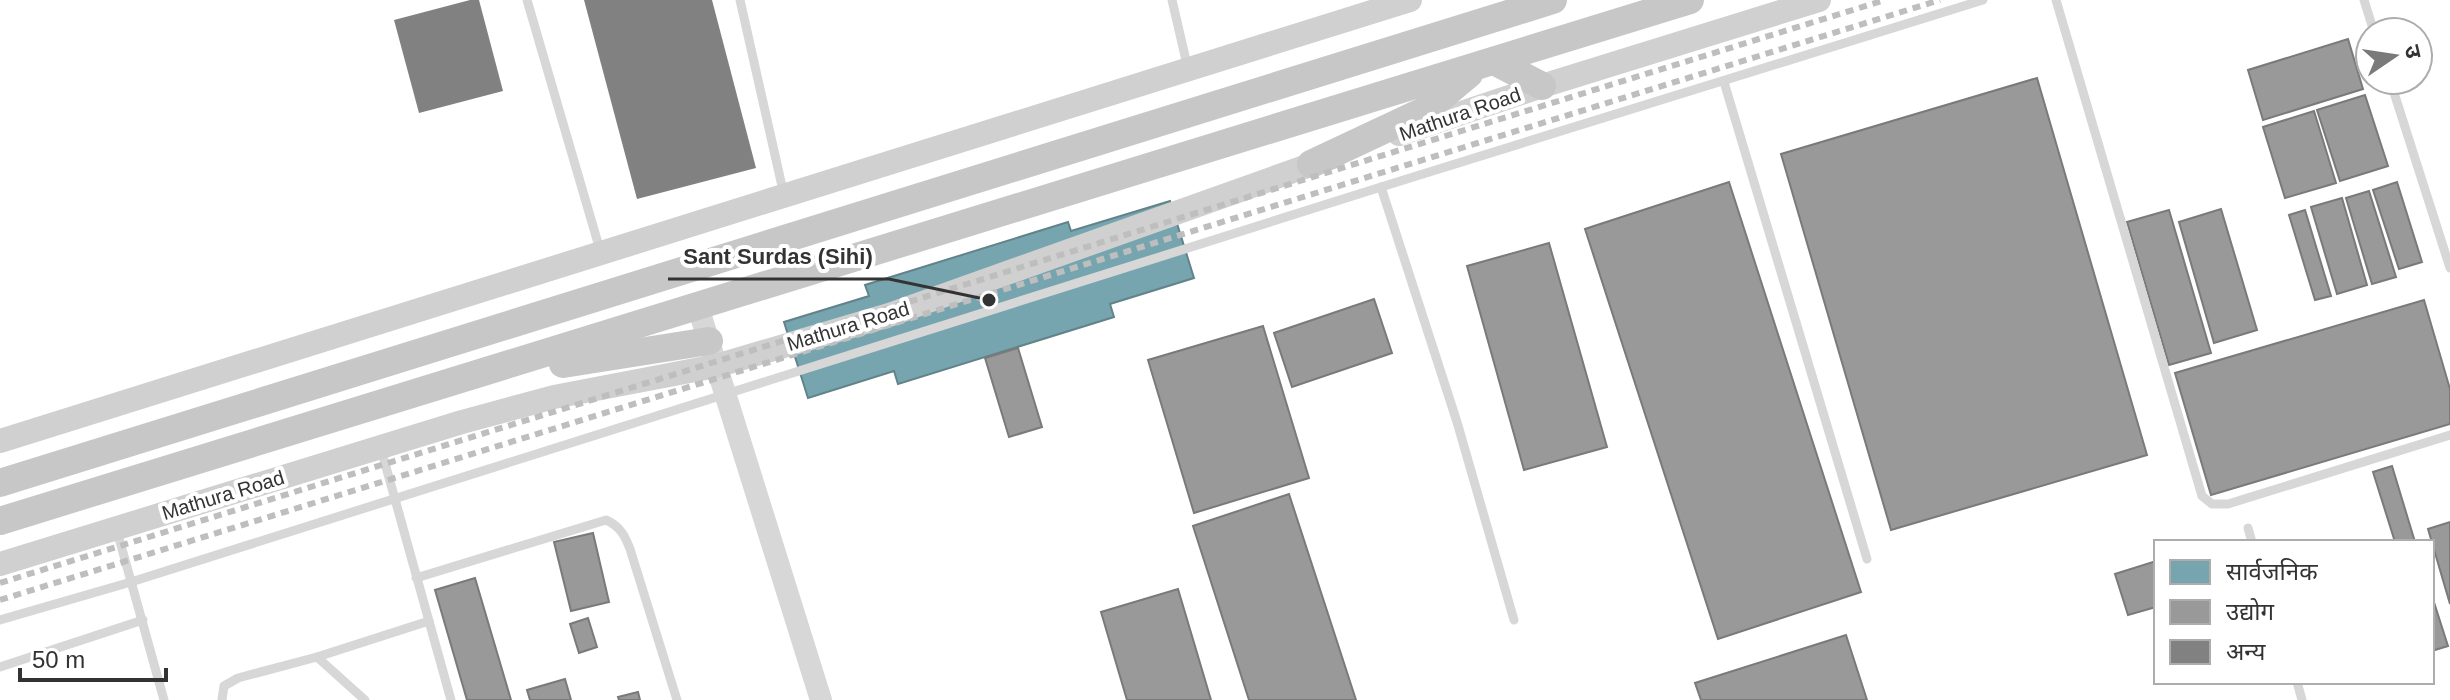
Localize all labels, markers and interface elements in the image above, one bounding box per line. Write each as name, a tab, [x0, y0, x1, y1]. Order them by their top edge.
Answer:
north arrow	[2354, 16, 2434, 96]
text: उ	[2399, 43, 2427, 62]
street label: Mathura Road	[1396, 83, 1524, 145]
callout: Sant Surdas (Sihi)	[668, 233, 889, 279]
text: Sant Surdas (Sihi)	[683, 244, 873, 269]
street label: Mathura Road	[784, 297, 912, 355]
street label: Mathura Road	[159, 466, 287, 524]
legend	[2154, 540, 2434, 684]
text: सार्वजनिक	[2226, 558, 2318, 585]
text: उद्योग	[2226, 598, 2274, 625]
scale bar	[20, 632, 166, 682]
text: अन्य	[2226, 638, 2266, 665]
text: 50 m	[32, 646, 85, 673]

